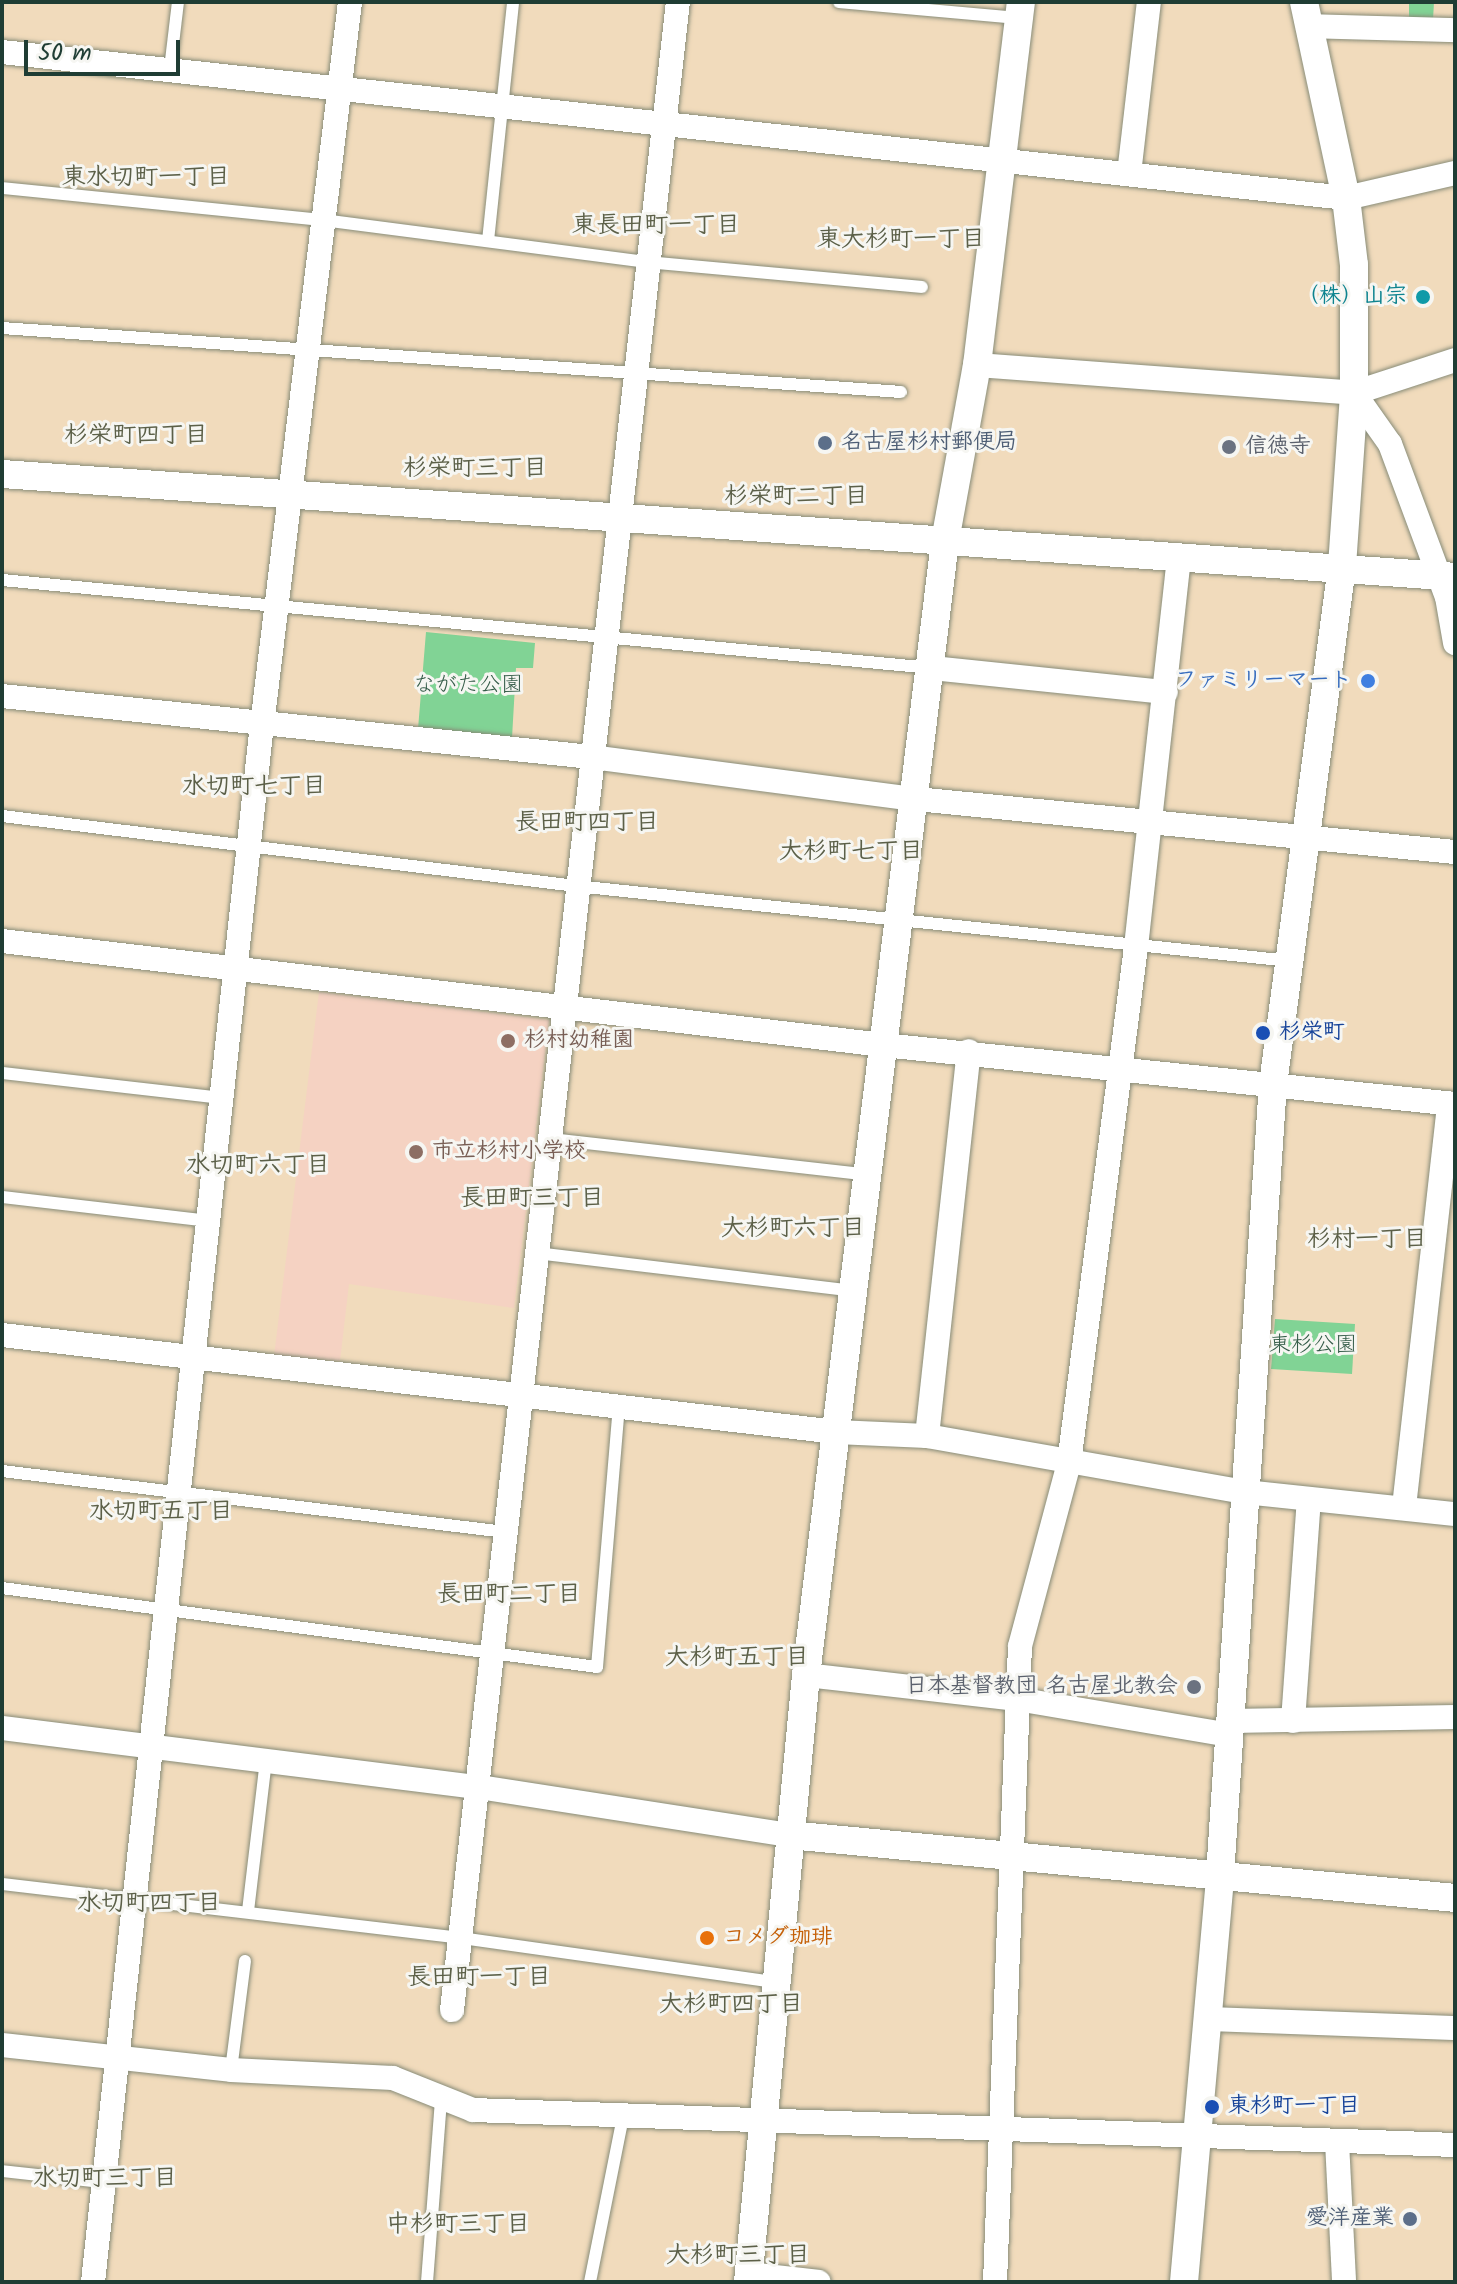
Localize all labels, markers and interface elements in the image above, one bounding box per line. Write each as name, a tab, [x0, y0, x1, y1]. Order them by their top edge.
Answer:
scale bar	[28, 24, 184, 74]
text: 50 m	[38, 34, 92, 73]
district label: 東水切町一丁目	[62, 164, 230, 192]
district label: 東長田町一丁目	[572, 212, 740, 240]
district label: 東大杉町一丁目	[817, 226, 985, 254]
place label: （株）山宗	[1297, 284, 1407, 310]
marker: （株）山宗	[1414, 288, 1432, 306]
district label: 杉栄町四丁目	[64, 422, 208, 450]
place label: 名古屋杉村郵便局	[841, 430, 1017, 456]
marker: 名古屋杉村郵便局	[816, 434, 834, 452]
place label: 信徳寺	[1245, 434, 1311, 460]
marker: 信徳寺	[1220, 438, 1238, 456]
district label: 杉栄町三丁目	[403, 455, 547, 483]
district label: 杉栄町二丁目	[724, 483, 868, 511]
place label: ファミリーマート	[1176, 668, 1352, 694]
marker: ファミリーマート	[1359, 672, 1377, 690]
park label: ながた公園	[413, 673, 523, 699]
district label: 水切町七丁目	[182, 773, 326, 801]
district label: 長田町四丁目	[515, 809, 659, 837]
district label: 大杉町七丁目	[779, 838, 923, 866]
place label: 杉栄町	[1279, 1020, 1345, 1046]
marker: 杉栄町	[1254, 1024, 1272, 1042]
place label: 杉村幼稚園	[524, 1028, 634, 1054]
marker: 杉村幼稚園	[499, 1032, 517, 1050]
place label: 市立杉村小学校	[432, 1139, 586, 1165]
marker: 市立杉村小学校	[407, 1143, 425, 1161]
district label: 水切町六丁目	[186, 1152, 330, 1180]
district label: 長田町三丁目	[460, 1185, 604, 1213]
district label: 大杉町六丁目	[721, 1215, 865, 1243]
district label: 杉村一丁目	[1307, 1226, 1427, 1254]
park label: 東杉公園	[1269, 1333, 1357, 1359]
district label: 水切町五丁目	[89, 1498, 233, 1526]
district label: 長田町二丁目	[437, 1581, 581, 1609]
district label: 大杉町五丁目	[665, 1644, 809, 1672]
place label: 日本基督教団 名古屋北教会	[906, 1674, 1178, 1700]
marker: 日本基督教団 名古屋北教会	[1185, 1678, 1203, 1696]
district label: 水切町四丁目	[77, 1890, 221, 1918]
place label: コメダ珈琲	[723, 1925, 833, 1951]
marker: コメダ珈琲	[698, 1929, 716, 1947]
district label: 長田町一丁目	[407, 1964, 551, 1992]
district label: 大杉町四丁目	[659, 1991, 803, 2019]
place label: 東杉町一丁目	[1228, 2094, 1360, 2120]
marker: 東杉町一丁目	[1203, 2098, 1221, 2116]
district label: 水切町三丁目	[33, 2165, 177, 2193]
place label: 愛洋産業	[1306, 2206, 1394, 2232]
marker: 愛洋産業	[1401, 2210, 1419, 2228]
district label: 中杉町三丁目	[386, 2211, 530, 2239]
district label: 大杉町三丁目	[666, 2242, 810, 2270]

